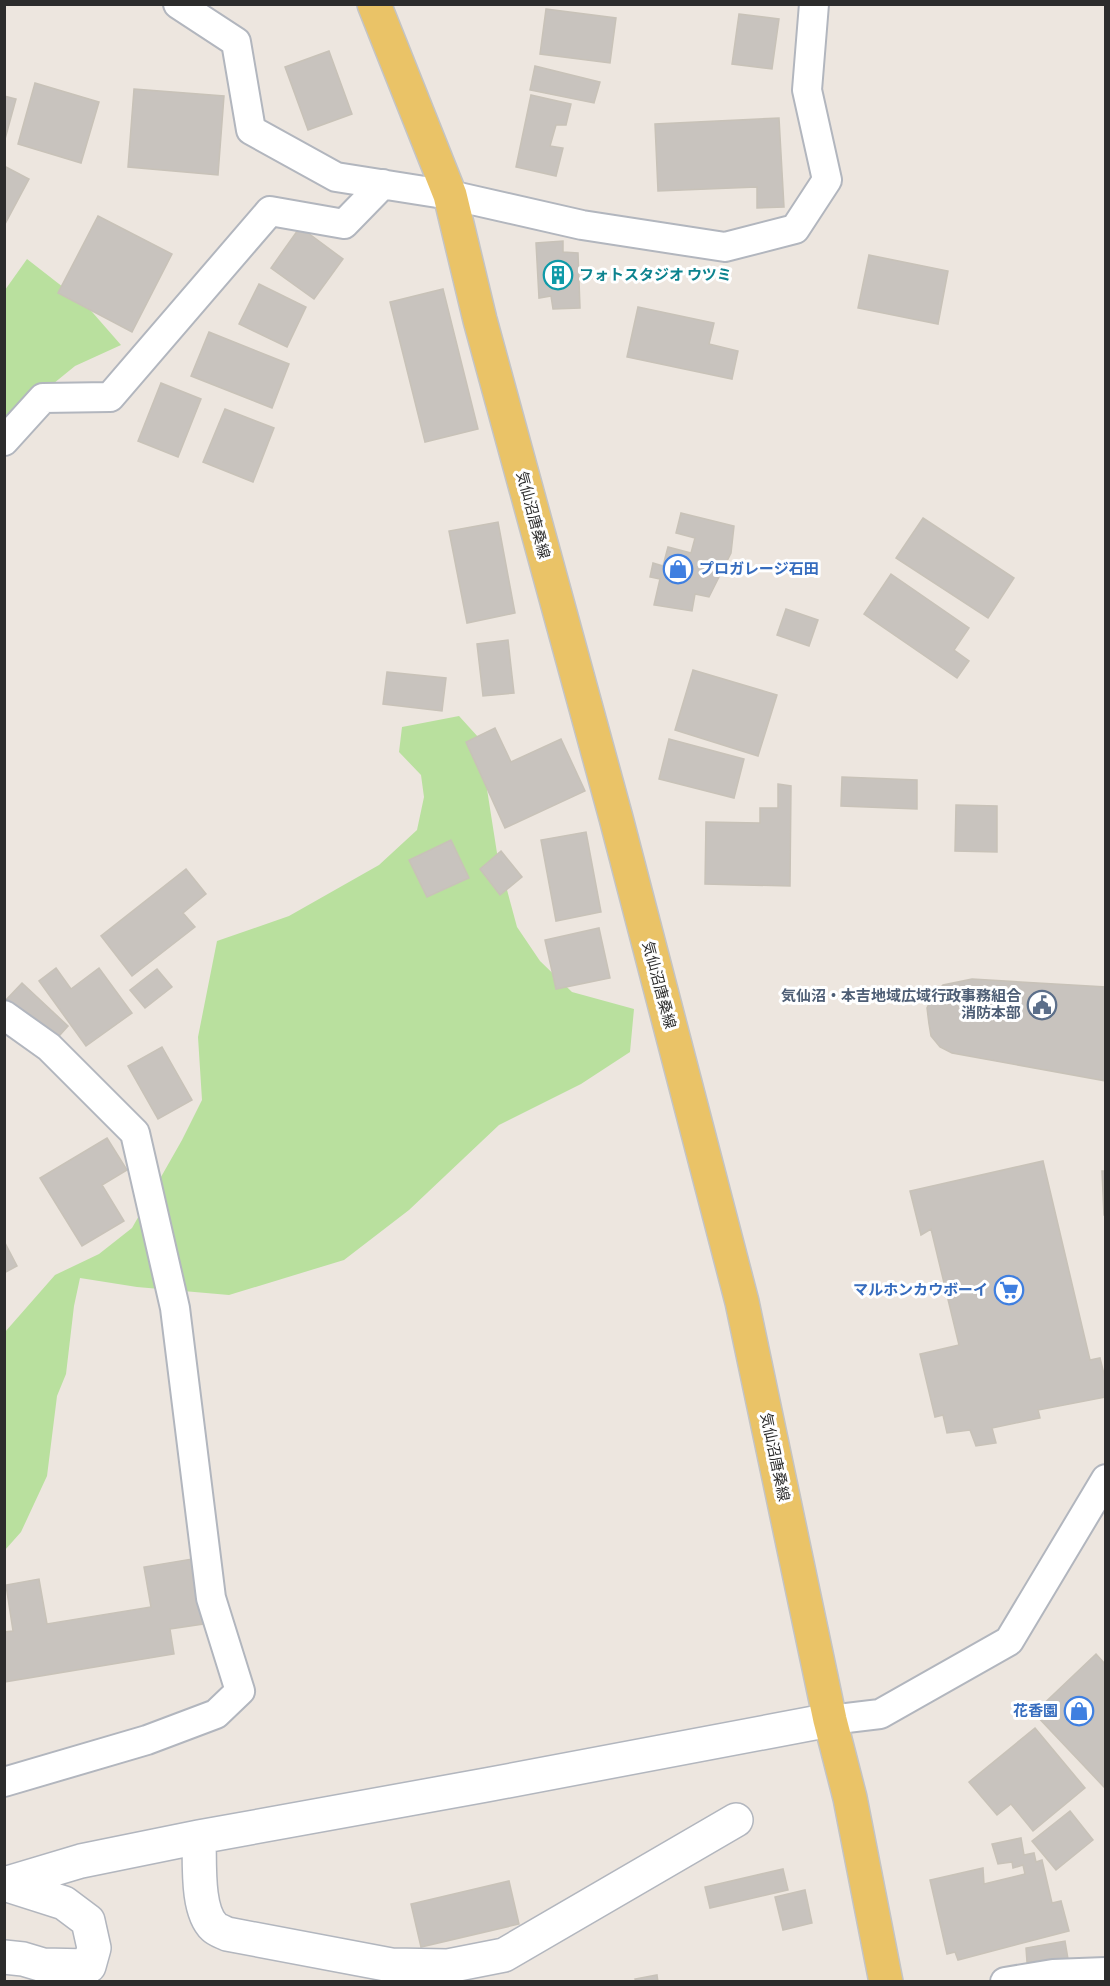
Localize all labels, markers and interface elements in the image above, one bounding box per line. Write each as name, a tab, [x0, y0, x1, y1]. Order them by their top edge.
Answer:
building icon: フォトスタジオ ウツミ	[542, 259, 574, 291]
place label: フォトスタジオ ウツミ	[579, 265, 732, 283]
street label: 気仙沼唐桑線	[514, 469, 554, 561]
shop icon: プロガレージ石田	[662, 553, 694, 585]
place label: プロガレージ石田	[699, 559, 819, 577]
street label: 気仙沼唐桑線	[640, 939, 680, 1031]
place label: 気仙沼・本吉地域広域行政事務組合 消防本部	[781, 986, 1022, 1021]
public building icon: 気仙沼・本吉地域広域行政事務組合 消防本部	[1026, 989, 1058, 1021]
supermarket icon: マルホンカウボーイ	[993, 1274, 1025, 1306]
place label: マルホンカウボーイ	[853, 1280, 988, 1298]
street label: 気仙沼唐桑線	[758, 1411, 794, 1503]
shop icon: 花香園	[1063, 1695, 1095, 1727]
place label: 花香園	[1013, 1701, 1058, 1719]

